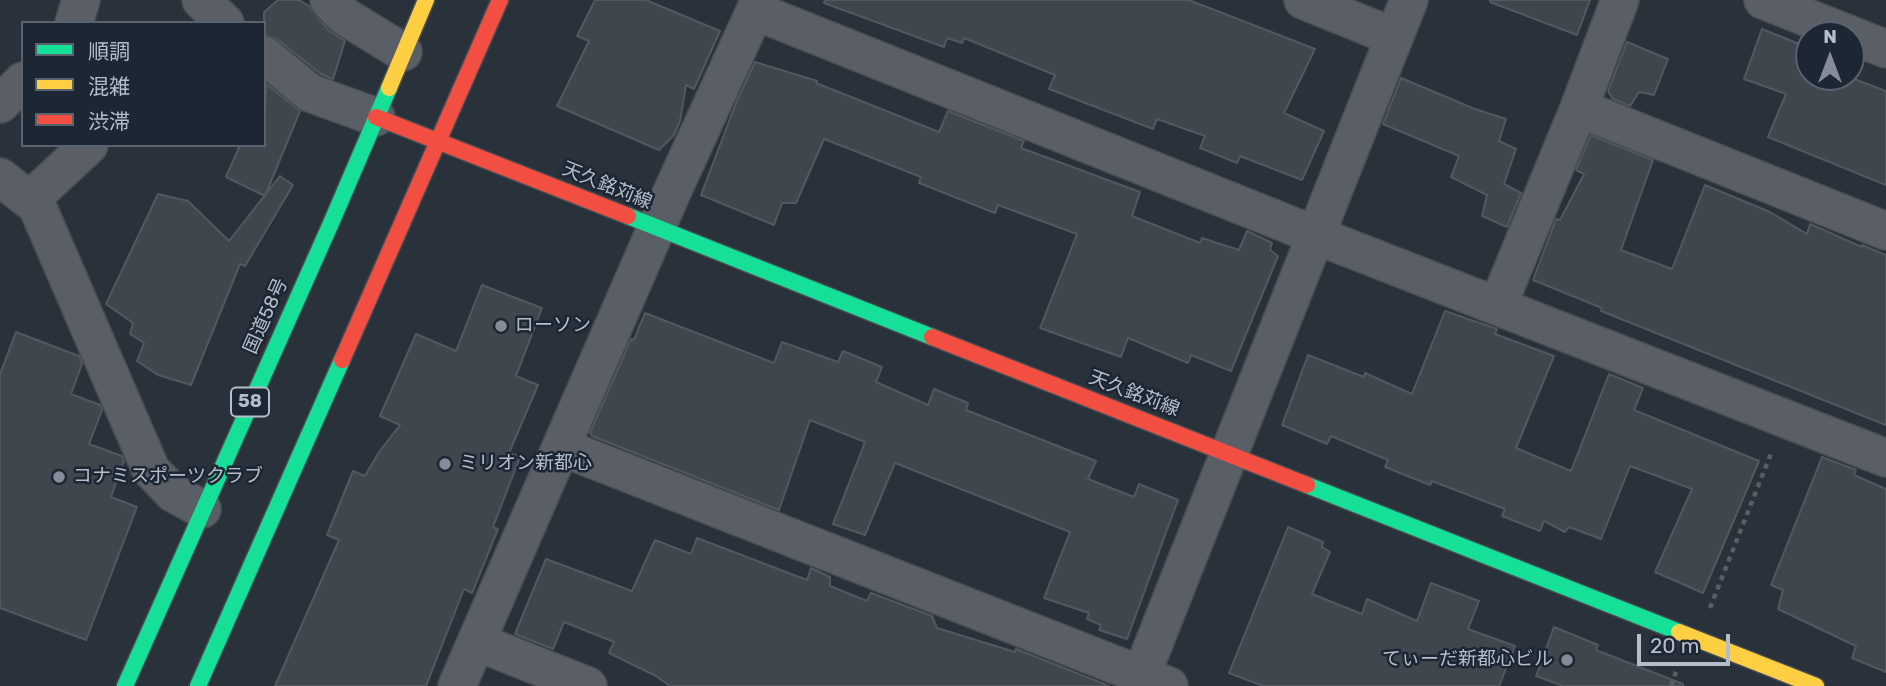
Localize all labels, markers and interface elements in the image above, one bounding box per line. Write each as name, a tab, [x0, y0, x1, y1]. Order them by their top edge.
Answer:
legend	[21, 21, 266, 147]
north arrow	[1795, 21, 1865, 91]
text: N	[1823, 25, 1837, 48]
text: 順調	[88, 39, 130, 64]
text: 混雑	[88, 74, 130, 99]
text: 渋滞	[88, 109, 130, 134]
street label: 天久銘苅線	[559, 158, 655, 214]
street label: 国道58号	[239, 275, 293, 357]
place label: ローソン	[515, 315, 591, 337]
marker: ローソン	[493, 318, 509, 334]
street label: 天久銘苅線	[1086, 366, 1182, 422]
road number: 58	[231, 388, 269, 416]
place label: ミリオン新都心	[459, 453, 592, 475]
marker: ミリオン新都心	[437, 456, 453, 472]
place label: コナミスポーツクラブ	[73, 466, 263, 488]
marker: コナミスポーツクラブ	[51, 469, 67, 485]
scale bar	[1641, 620, 1734, 664]
text: 20 m	[1650, 633, 1699, 658]
place label: てぃーだ新都心ビル	[1382, 649, 1553, 671]
marker: てぃーだ新都心ビル	[1559, 652, 1575, 668]

